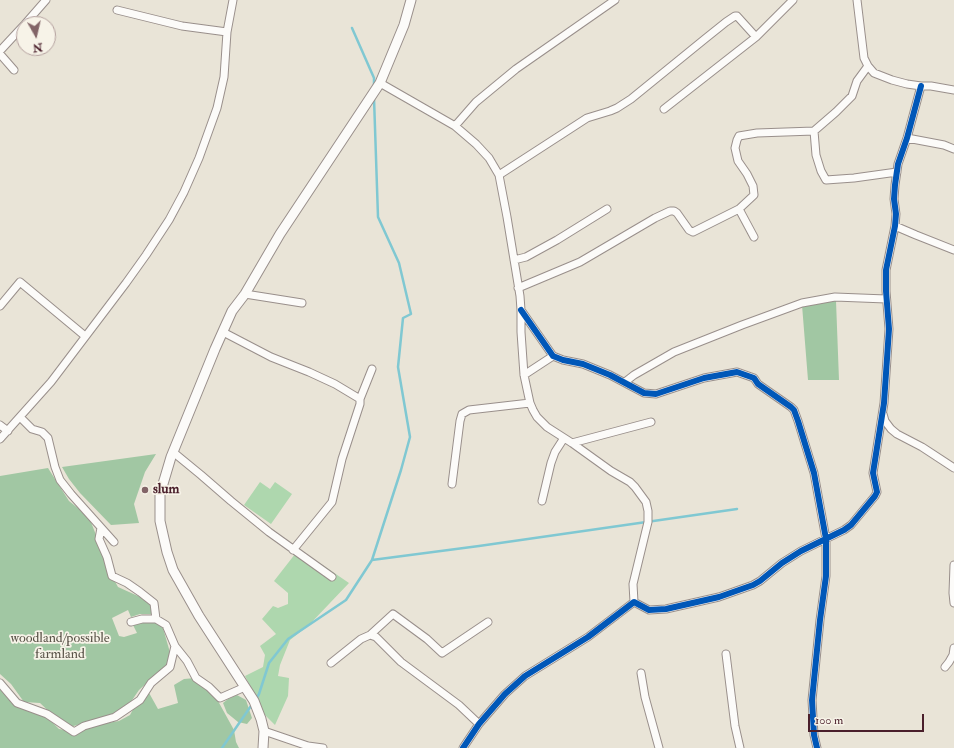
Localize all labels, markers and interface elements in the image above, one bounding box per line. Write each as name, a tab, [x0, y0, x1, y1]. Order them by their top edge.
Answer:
north arrow	[16, 16, 56, 56]
text: N	[32, 40, 43, 55]
place label: slum	[153, 482, 179, 498]
marker: slum	[140, 485, 150, 495]
park label: woodland/possible farmland	[10, 631, 110, 664]
scale bar	[810, 706, 926, 732]
text: 100 m	[815, 713, 843, 728]

